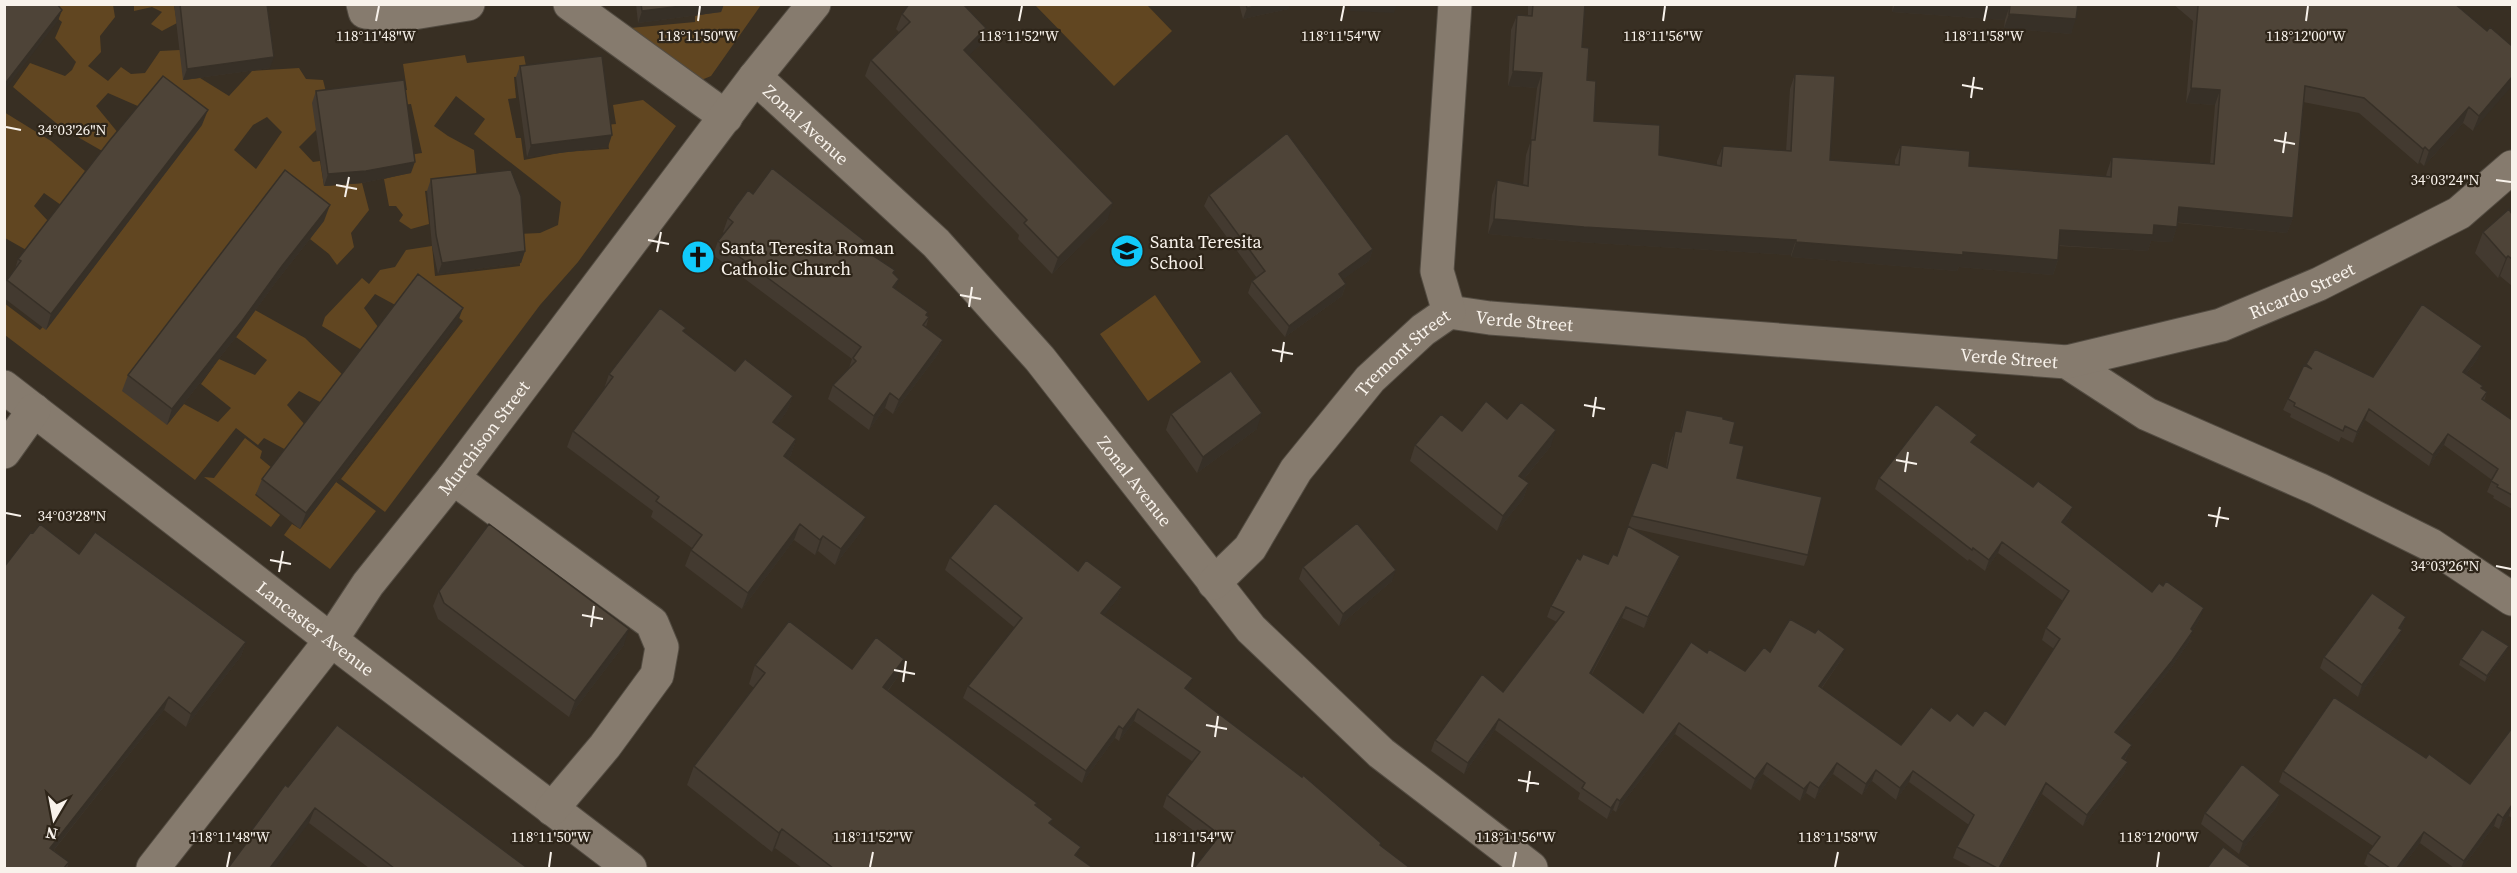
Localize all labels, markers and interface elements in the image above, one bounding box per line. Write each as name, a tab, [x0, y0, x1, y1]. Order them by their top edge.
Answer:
text: 118°11'48"W	[336, 25, 417, 46]
text: 118°11'50"W	[658, 25, 739, 46]
text: 118°11'52"W	[979, 25, 1060, 46]
text: 118°11'54"W	[1301, 25, 1382, 46]
text: 118°11'56"W	[1623, 25, 1704, 46]
text: 118°11'58"W	[1944, 25, 2025, 46]
text: 118°12'00"W	[2266, 25, 2347, 46]
street label: Zonal Avenue	[758, 78, 855, 170]
text: 34°03'26"N	[37, 119, 107, 140]
text: 34°03'24"N	[2410, 169, 2480, 190]
place label: Santa Teresita School	[1150, 229, 1262, 275]
school or university icon: Santa Teresita School	[1109, 233, 1145, 269]
place label: Santa Teresita Roman Catholic Church	[721, 235, 894, 281]
church icon: Santa Teresita Roman Catholic Church	[680, 239, 716, 275]
street label: Ricardo Street	[2245, 256, 2359, 325]
street label: Tremont Street	[1349, 303, 1455, 401]
street label: Verde Street	[1474, 304, 1574, 337]
street label: Verde Street	[1959, 341, 2059, 374]
street label: Murchison Street	[432, 375, 535, 500]
street label: Zonal Avenue	[1092, 430, 1178, 531]
text: 34°03'28"N	[37, 505, 107, 526]
text: 34°03'26"N	[2410, 555, 2480, 576]
street label: Lancaster Avenue	[252, 575, 380, 681]
north arrow	[24, 789, 84, 849]
text: N	[43, 822, 59, 846]
text: 118°11'48"W	[190, 826, 271, 847]
text: 118°11'50"W	[511, 826, 592, 847]
text: 118°11'52"W	[833, 826, 914, 847]
text: 118°11'54"W	[1154, 826, 1235, 847]
text: 118°11'56"W	[1476, 826, 1557, 847]
text: 118°11'58"W	[1798, 826, 1879, 847]
text: 118°12'00"W	[2119, 826, 2200, 847]

